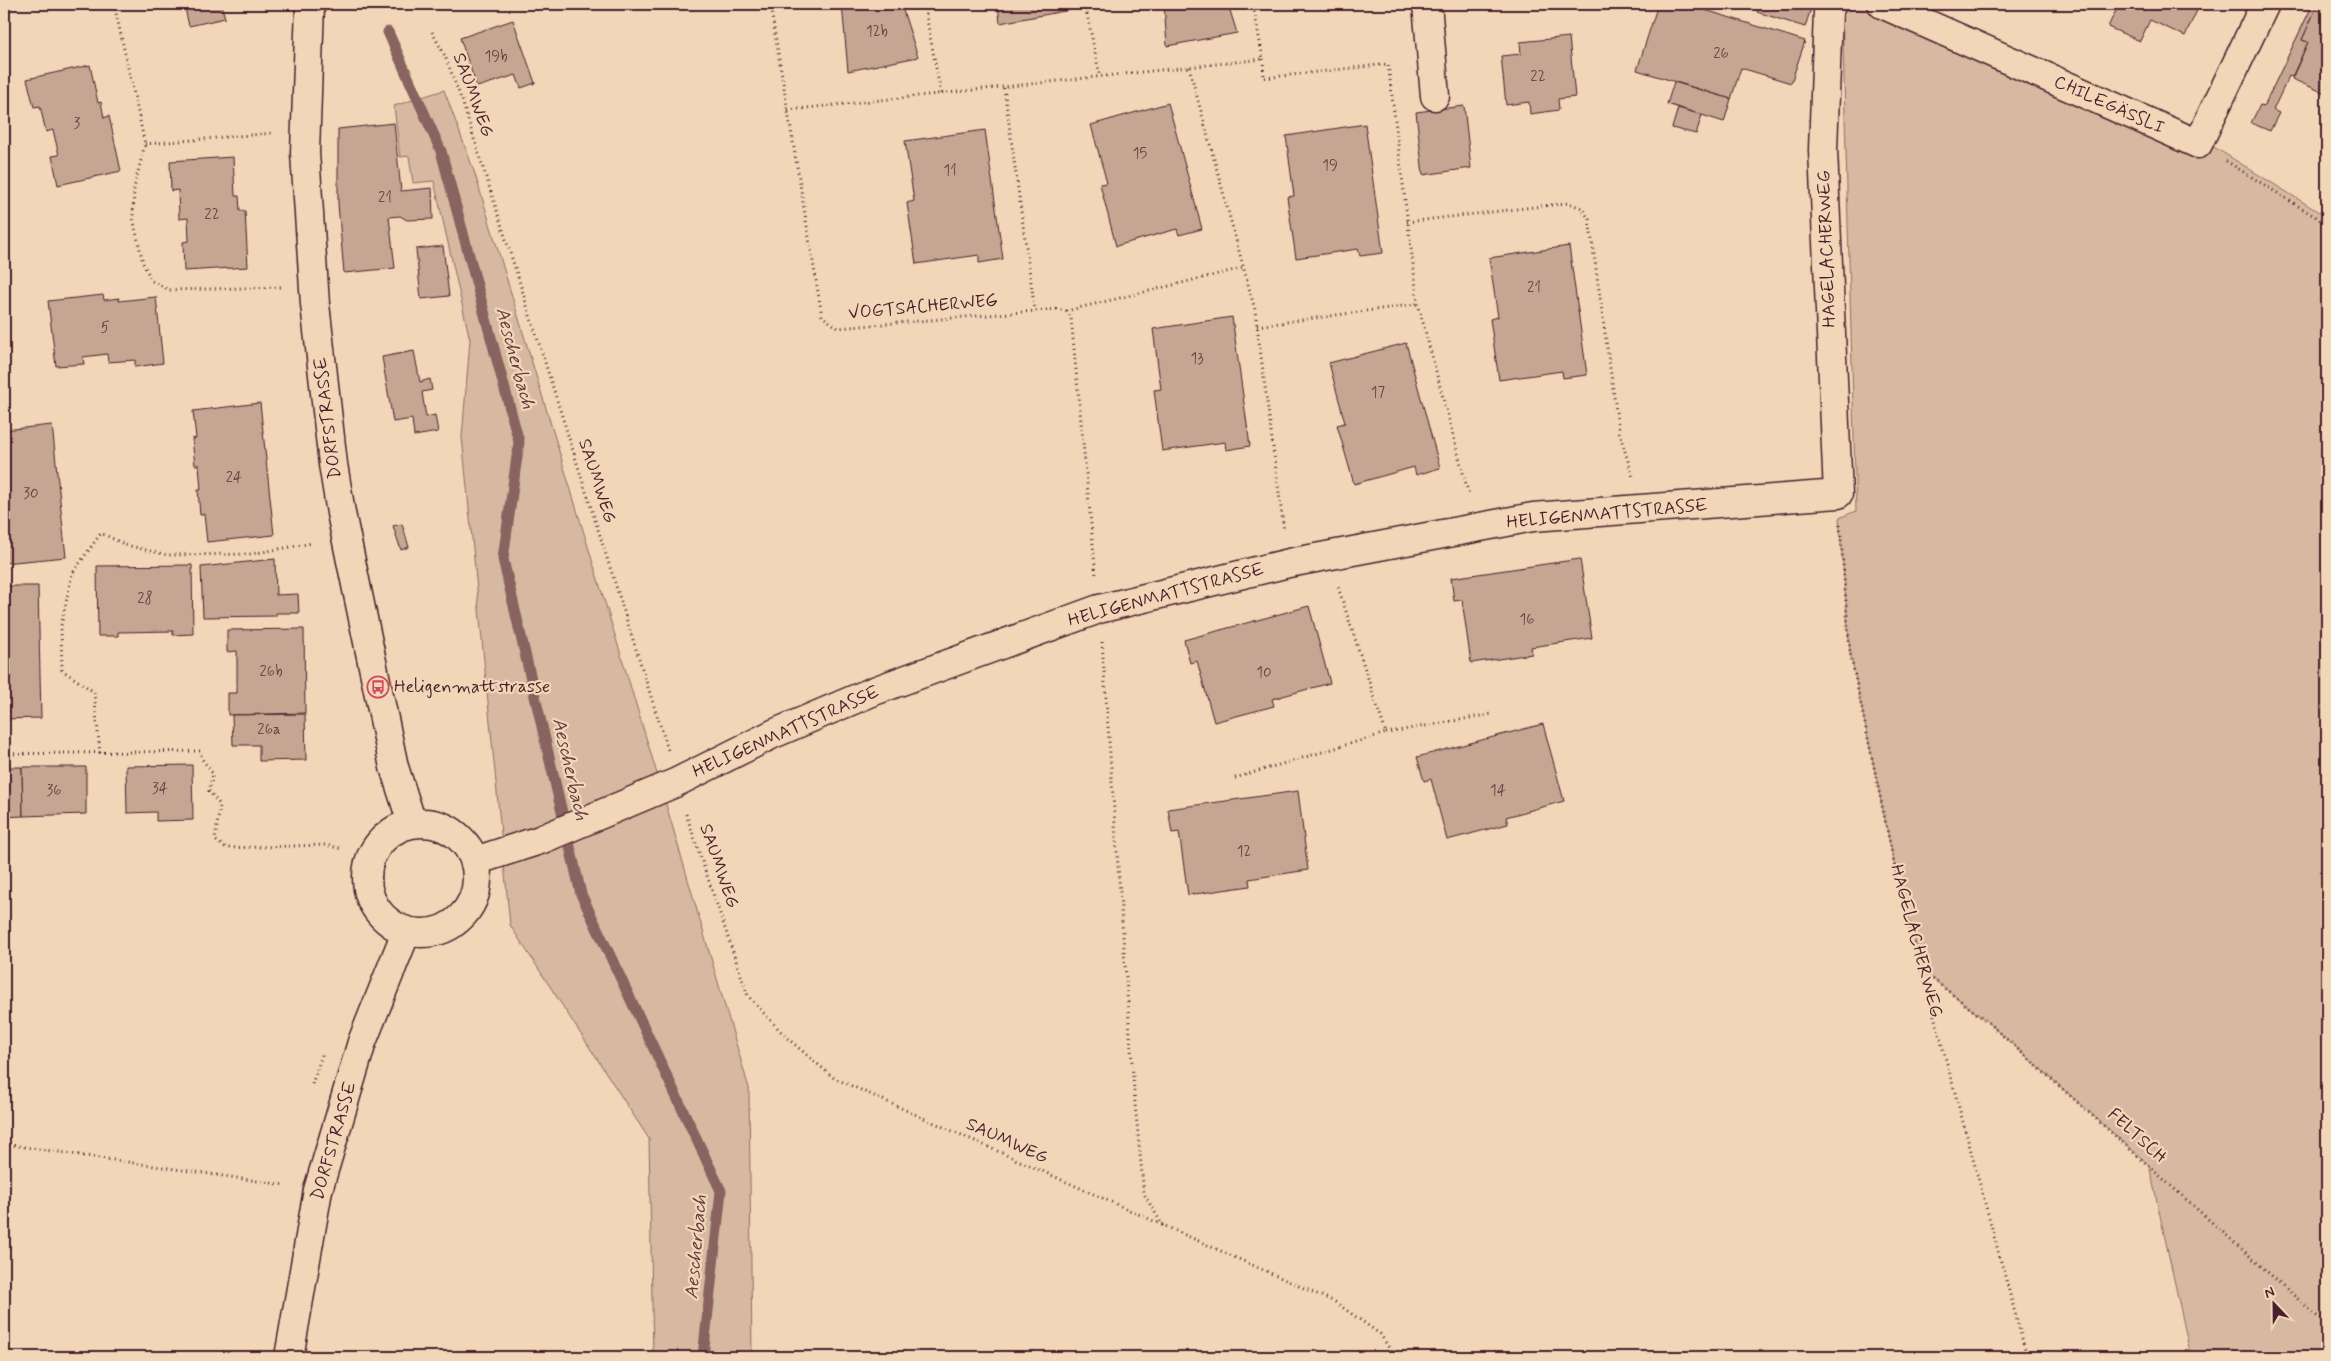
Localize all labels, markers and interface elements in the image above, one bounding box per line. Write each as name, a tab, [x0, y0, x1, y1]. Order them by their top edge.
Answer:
house number: 12b	[866, 22, 888, 42]
house number: 26	[1713, 44, 1729, 64]
house number: 19b	[484, 47, 508, 67]
street label: SAUMWEG	[447, 50, 499, 140]
house number: 22	[1530, 67, 1546, 87]
street label: CHILEGÄSSLI	[2050, 70, 2168, 140]
house number: 3	[74, 114, 81, 134]
house number: 15	[1133, 144, 1147, 164]
house number: 19	[1322, 156, 1338, 176]
house number: 11	[943, 161, 957, 181]
street label: HAGELACHERWEG	[1812, 170, 1842, 328]
house number: 21	[378, 188, 392, 208]
house number: 22	[204, 205, 220, 225]
house number: 21	[1527, 278, 1541, 298]
street label: VOGTSACHERWEG	[847, 289, 999, 325]
water label: Aescherbach	[489, 304, 541, 412]
house number: 5	[100, 318, 110, 338]
house number: 13	[1190, 349, 1204, 369]
street label: DORFSTRASSE	[309, 356, 347, 480]
house number: 17	[1371, 383, 1386, 403]
street label: SAUMWEG	[572, 436, 622, 526]
house number: 24	[226, 468, 242, 488]
house number: 30	[23, 484, 39, 504]
street label: HELIGENMATTSTRASSE	[1505, 493, 1709, 535]
street label: HELIGENMATTSTRASSE	[1065, 557, 1267, 633]
house number: 28	[137, 589, 153, 609]
house number: 16	[1519, 610, 1535, 630]
house number: 26b	[259, 662, 283, 682]
house number: 10	[1256, 663, 1272, 683]
bus stop icon: Heligenmattstrasse	[366, 675, 390, 699]
place label: Heligenmattstrasse	[394, 675, 550, 699]
street label: HELIGENMATTSTRASSE	[689, 680, 883, 784]
water label: Aescherbach	[546, 715, 594, 823]
house number: 26a	[257, 720, 281, 740]
house number: 34	[152, 779, 168, 799]
house number: 36	[46, 781, 62, 801]
house number: 14	[1490, 781, 1506, 801]
street label: SAUMWEG	[693, 821, 745, 911]
house number: 12	[1237, 842, 1251, 862]
street label: HAGELACHERWEG	[1884, 862, 1948, 1020]
street label: DORFSTRASSE	[306, 1079, 362, 1203]
street label: FELTSCH	[2102, 1103, 2172, 1169]
street label: SAUMWEG	[962, 1112, 1052, 1170]
water label: Aescherbach	[679, 1194, 713, 1300]
north arrow	[2248, 1278, 2298, 1328]
text: N	[2262, 1283, 2277, 1303]

